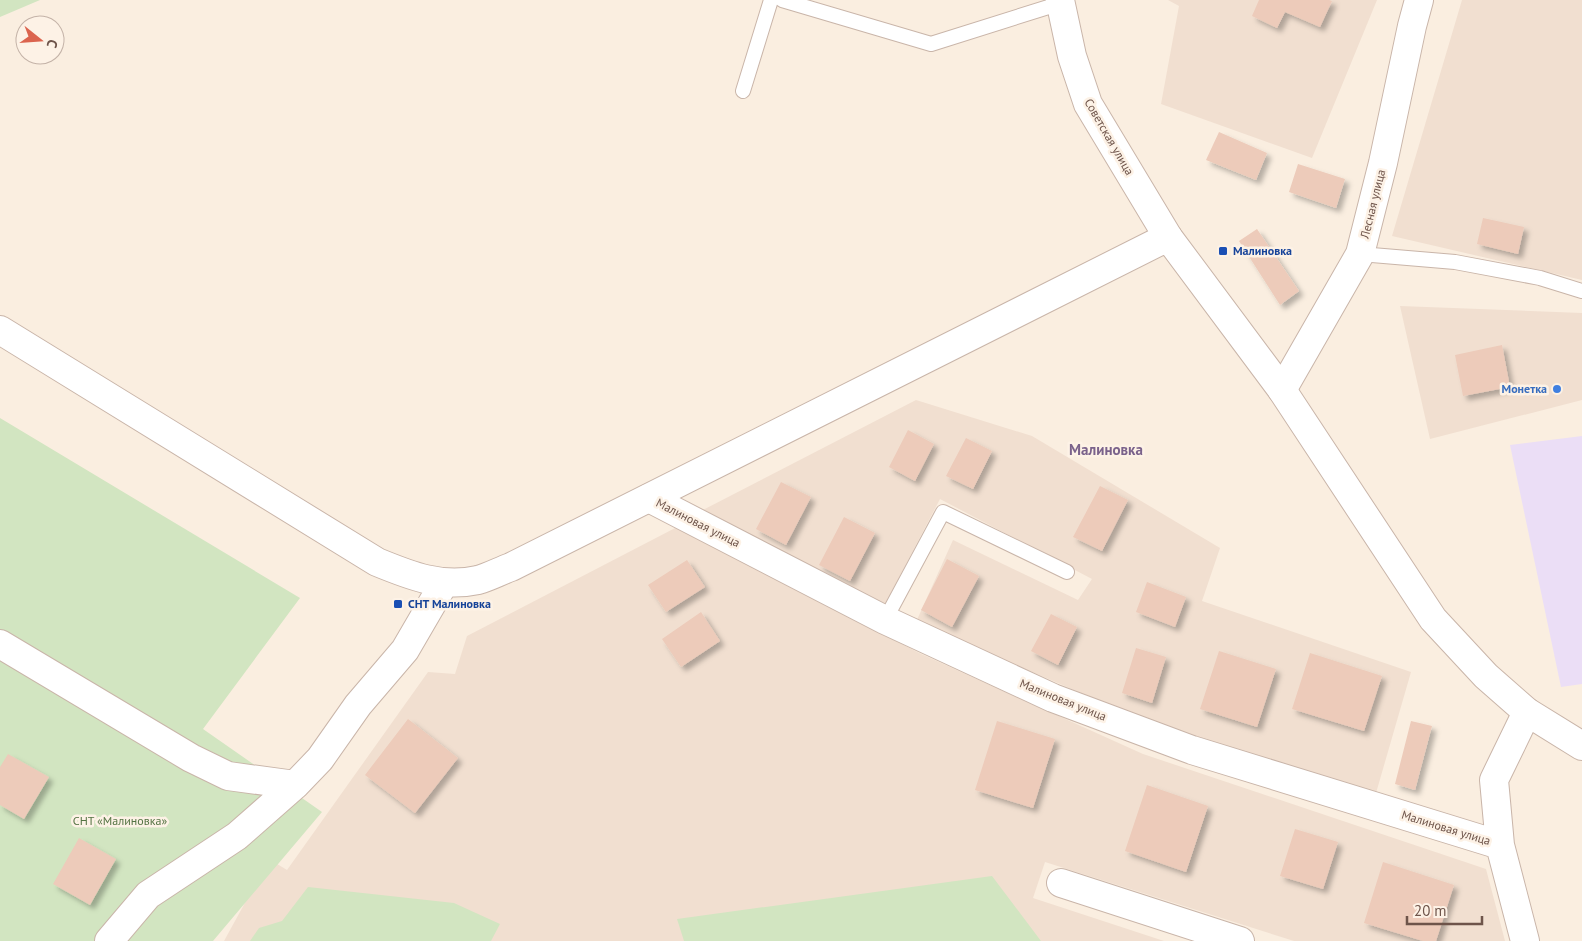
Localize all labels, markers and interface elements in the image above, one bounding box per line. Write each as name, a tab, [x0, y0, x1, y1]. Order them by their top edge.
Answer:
north arrow	[15, 15, 65, 65]
text: С	[43, 37, 62, 50]
street label: Советская улица	[1081, 96, 1137, 178]
street label: Лесная улица	[1356, 168, 1388, 241]
place label: Малиновка	[1233, 243, 1292, 258]
marker: Малиновка	[1217, 245, 1229, 257]
place label: Монетка	[1502, 381, 1547, 396]
marker: Монетка	[1551, 383, 1563, 395]
district label: Малиновка	[1069, 440, 1143, 459]
street label: Малиновая улица	[654, 495, 743, 550]
place label: СНТ Малиновка	[408, 596, 491, 611]
marker: СНТ Малиновка	[392, 598, 404, 610]
street label: Малиновая улица	[1018, 675, 1109, 724]
street label: Малиновая улица	[1400, 807, 1493, 848]
park label: СНТ «Малиновка»	[73, 813, 167, 828]
scale bar	[1407, 894, 1482, 926]
text: 20 m	[1414, 901, 1447, 920]

